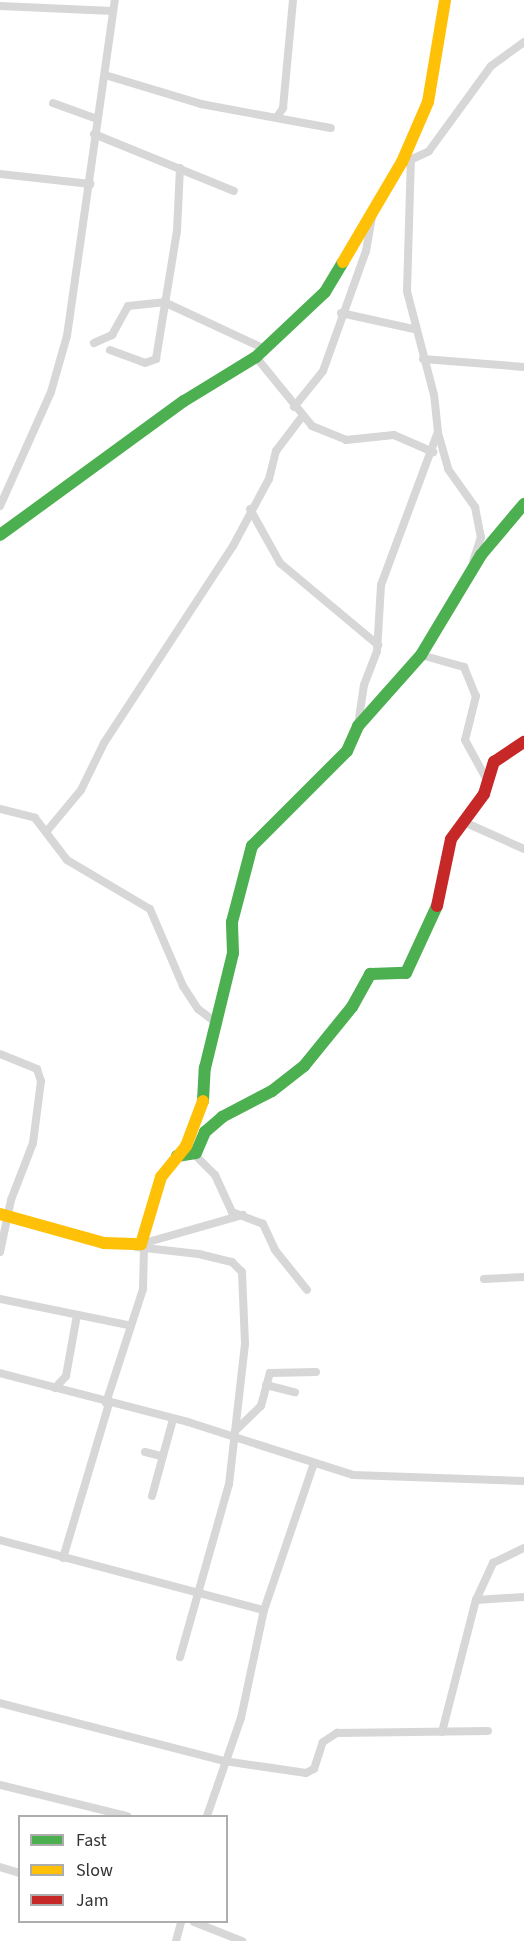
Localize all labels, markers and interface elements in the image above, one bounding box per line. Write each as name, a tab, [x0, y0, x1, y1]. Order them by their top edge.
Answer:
legend	[18, 1815, 228, 1923]
text: Fast	[76, 1828, 107, 1853]
text: Slow	[76, 1858, 113, 1883]
text: Jam	[76, 1888, 109, 1913]

